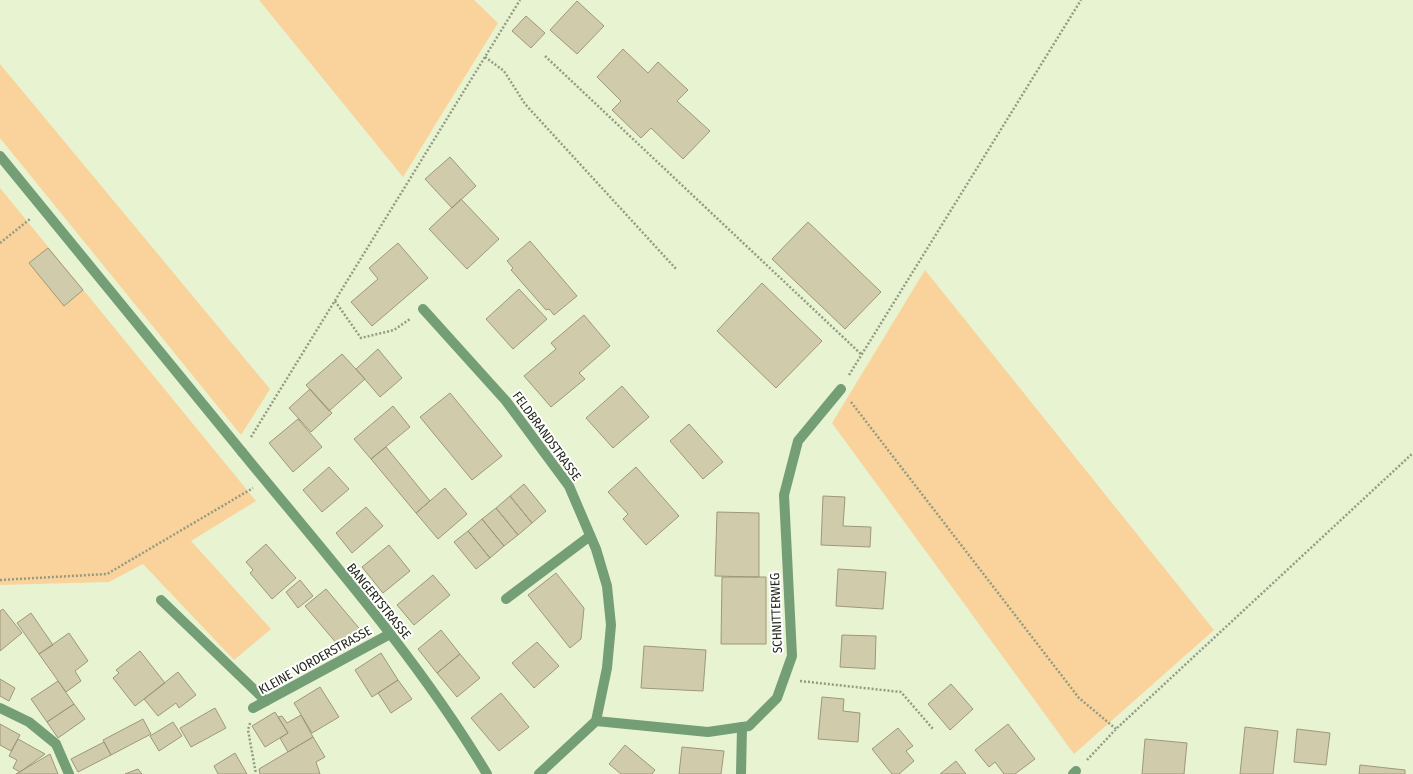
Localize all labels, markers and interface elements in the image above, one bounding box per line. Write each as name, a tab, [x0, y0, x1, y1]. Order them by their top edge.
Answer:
street label: FELDBRANDSTRASSE	[510, 388, 584, 484]
street label: BANGERTSTRASSE	[344, 560, 414, 642]
street label: SCHNITTERWEG	[767, 572, 785, 654]
street label: KLEINE VORDERSTRASSE	[256, 623, 374, 697]

